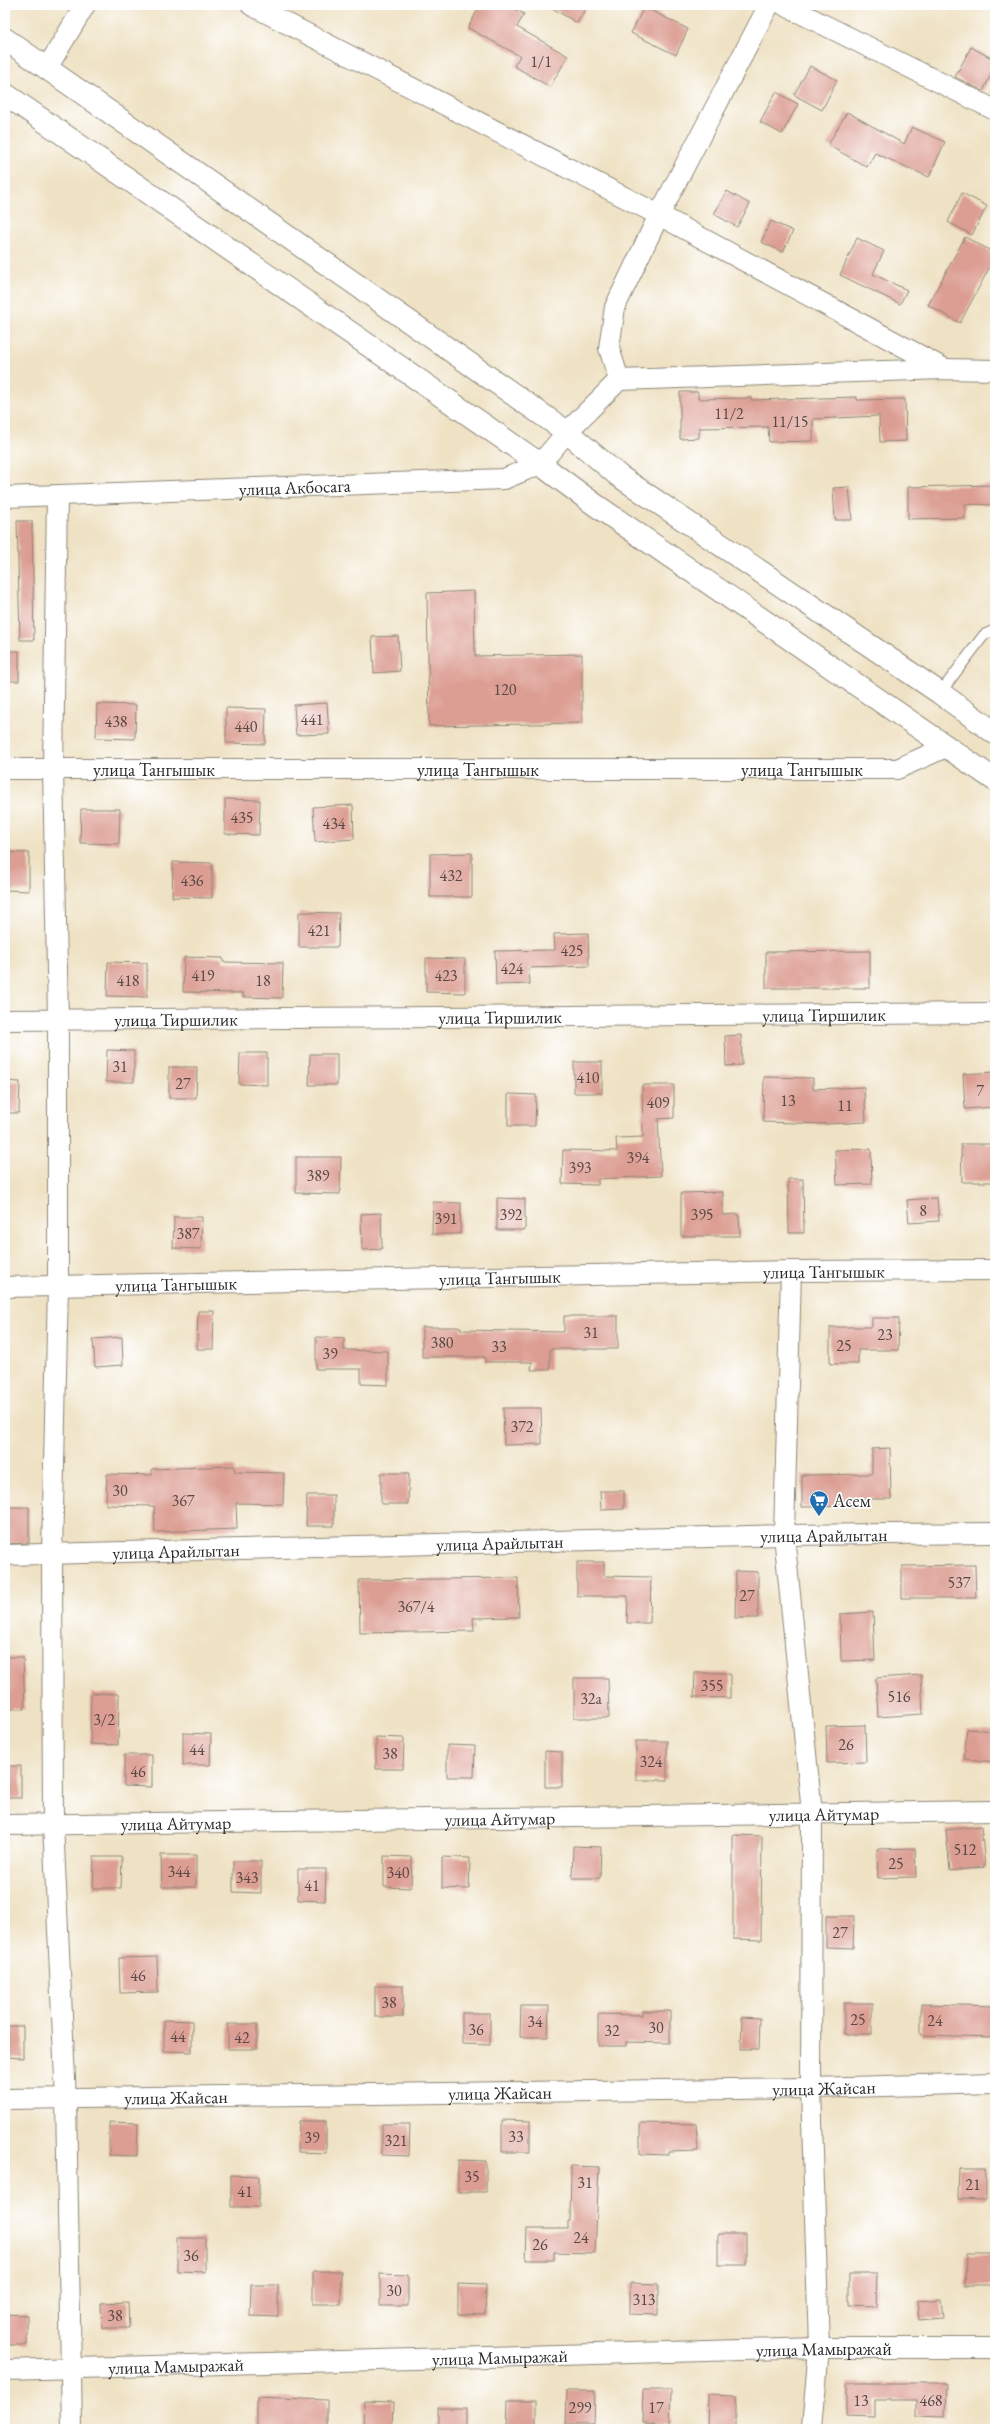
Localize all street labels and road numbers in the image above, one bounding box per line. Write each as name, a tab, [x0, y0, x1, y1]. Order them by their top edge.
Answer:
street label: улица Акбосага	[238, 473, 352, 500]
street label: улица Тангышык	[93, 758, 215, 781]
street label: улица Тангышык	[417, 758, 539, 781]
street label: улица Тангышык	[741, 758, 863, 781]
street label: улица Тиршилик	[762, 1002, 886, 1026]
street label: улица Тиршилик	[438, 1005, 562, 1028]
street label: улица Тиршилик	[114, 1007, 238, 1031]
street label: улица Тангышык	[763, 1259, 885, 1283]
street label: улица Тангышык	[439, 1264, 561, 1290]
street label: улица Тангышык	[115, 1271, 238, 1296]
street label: улица Арайлытан	[760, 1523, 888, 1547]
street label: улица Арайлытан	[436, 1529, 564, 1555]
street label: улица Арайлытан	[112, 1537, 240, 1564]
street label: улица Айтумар	[768, 1801, 879, 1826]
street label: улица Айтумар	[444, 1806, 555, 1830]
street label: улица Айтумар	[120, 1810, 232, 1835]
street label: улица Жайсан	[772, 2075, 876, 2100]
street label: улица Жайсан	[448, 2080, 552, 2104]
street label: улица Жайсан	[124, 2084, 228, 2109]
street label: улица Мамыражай	[755, 2337, 892, 2361]
street label: улица Мамыражай	[432, 2343, 569, 2370]
street label: улица Мамыражай	[108, 2352, 245, 2379]

